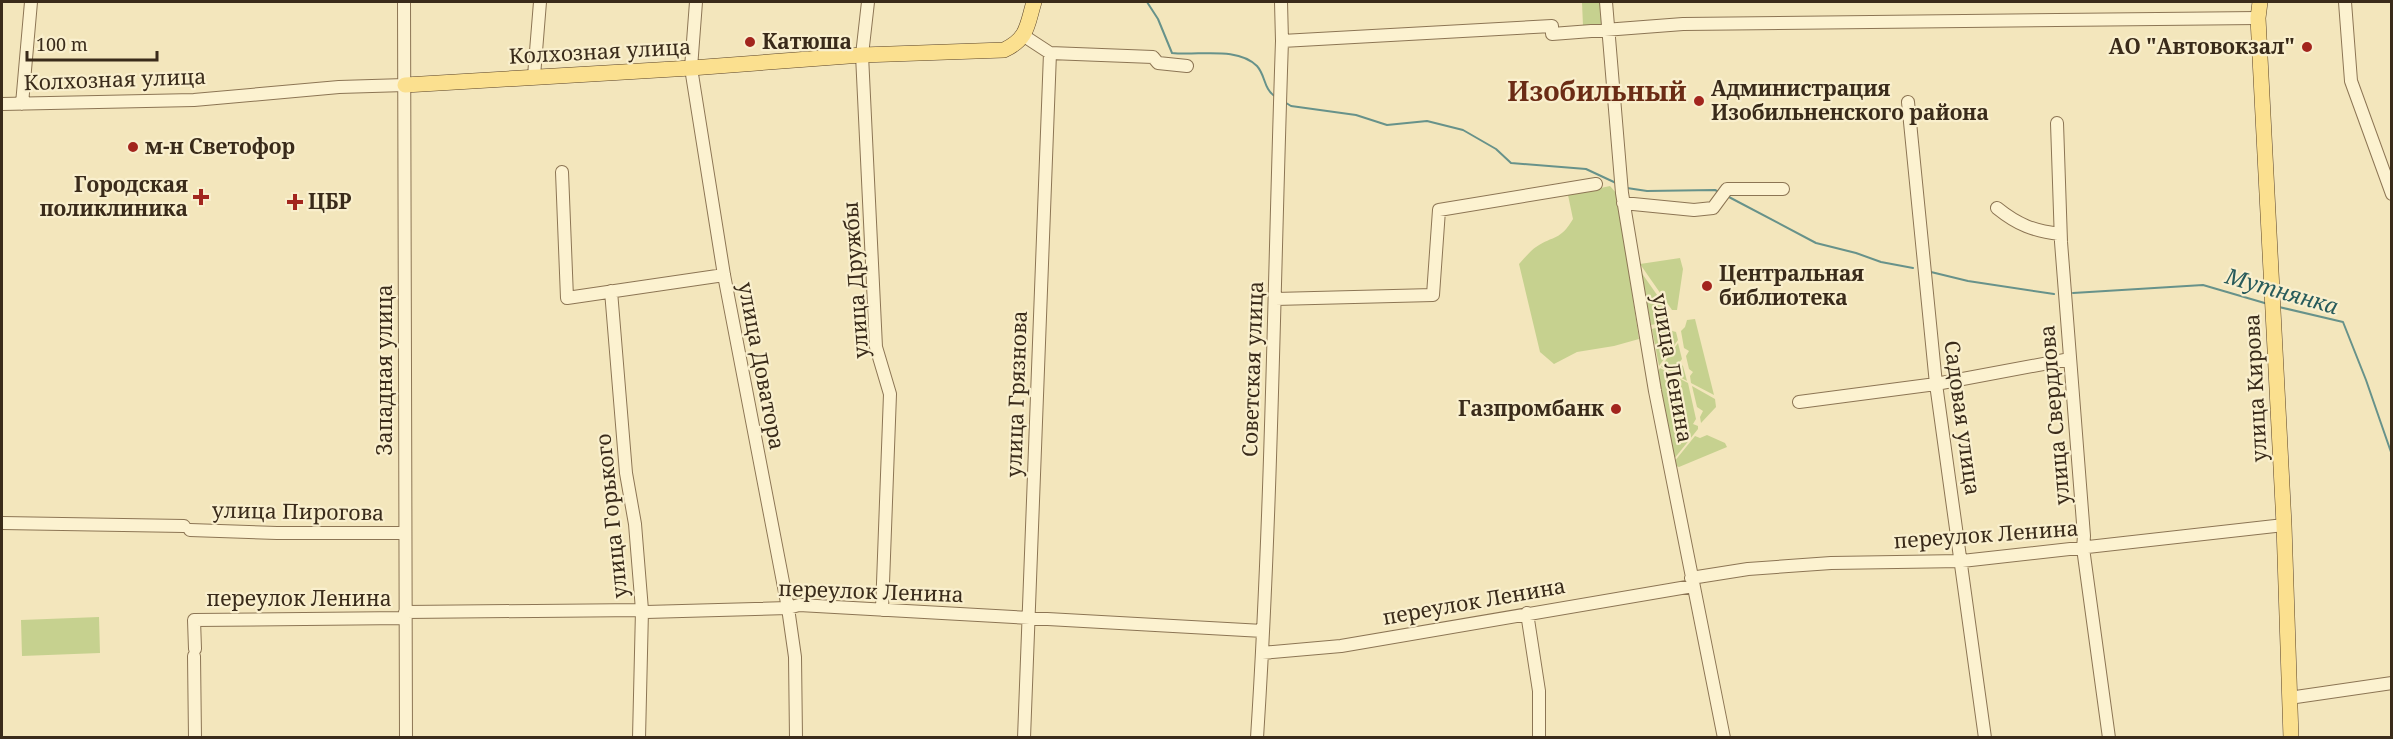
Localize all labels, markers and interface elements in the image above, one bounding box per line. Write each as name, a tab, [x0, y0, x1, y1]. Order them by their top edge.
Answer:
scale bar	[27, 24, 158, 62]
place label: Катюша	[762, 27, 852, 55]
text: 100 m	[36, 32, 88, 56]
street label: Колхозная улица	[508, 32, 692, 70]
place label: АО "Автовокзал"	[2109, 32, 2295, 60]
marker: Катюша	[743, 35, 757, 49]
marker: АО "Автовокзал"	[2300, 40, 2314, 54]
street label: Колхозная улица	[23, 62, 207, 96]
district label: Изобильный	[1507, 72, 1687, 109]
place label: Администрация Изобильненского района	[1711, 74, 1989, 126]
marker: Администрация Изобильненского района	[1692, 94, 1706, 108]
place label: м-н Светофор	[145, 132, 295, 160]
marker: м-н Светофор	[126, 140, 140, 154]
place label: Городская поликлиника	[40, 170, 188, 222]
place label: ЦБР	[308, 187, 352, 215]
marker: Городская поликлиника	[192, 188, 210, 206]
marker: ЦБР	[286, 193, 304, 211]
street label: улица Дружбы	[836, 201, 874, 360]
place label: Центральная библиотека	[1719, 259, 1864, 311]
water label: Мутнянка	[2221, 259, 2343, 321]
marker: Центральная библиотека	[1700, 279, 1714, 293]
street label: улица Доватора	[732, 280, 792, 452]
street label: Советская улица	[1235, 281, 1269, 457]
street label: Западная улица	[370, 284, 398, 456]
street label: улица Ленина	[1646, 291, 1700, 445]
street label: улица Грязнова	[999, 310, 1033, 478]
street label: улица Кирова	[2237, 313, 2273, 463]
street label: улица Свердлова	[2032, 324, 2076, 506]
street label: Садовая улица	[1938, 339, 1988, 497]
place label: Газпромбанк	[1458, 394, 1605, 422]
marker: Газпромбанк	[1609, 402, 1623, 416]
street label: улица Горького	[588, 432, 634, 600]
street label: улица Пирогова	[212, 495, 384, 527]
street label: переулок Ленина	[1892, 514, 2079, 554]
street label: переулок Ленина	[1380, 571, 1568, 631]
street label: переулок Ленина	[778, 574, 964, 608]
street label: переулок Ленина	[206, 584, 392, 612]

